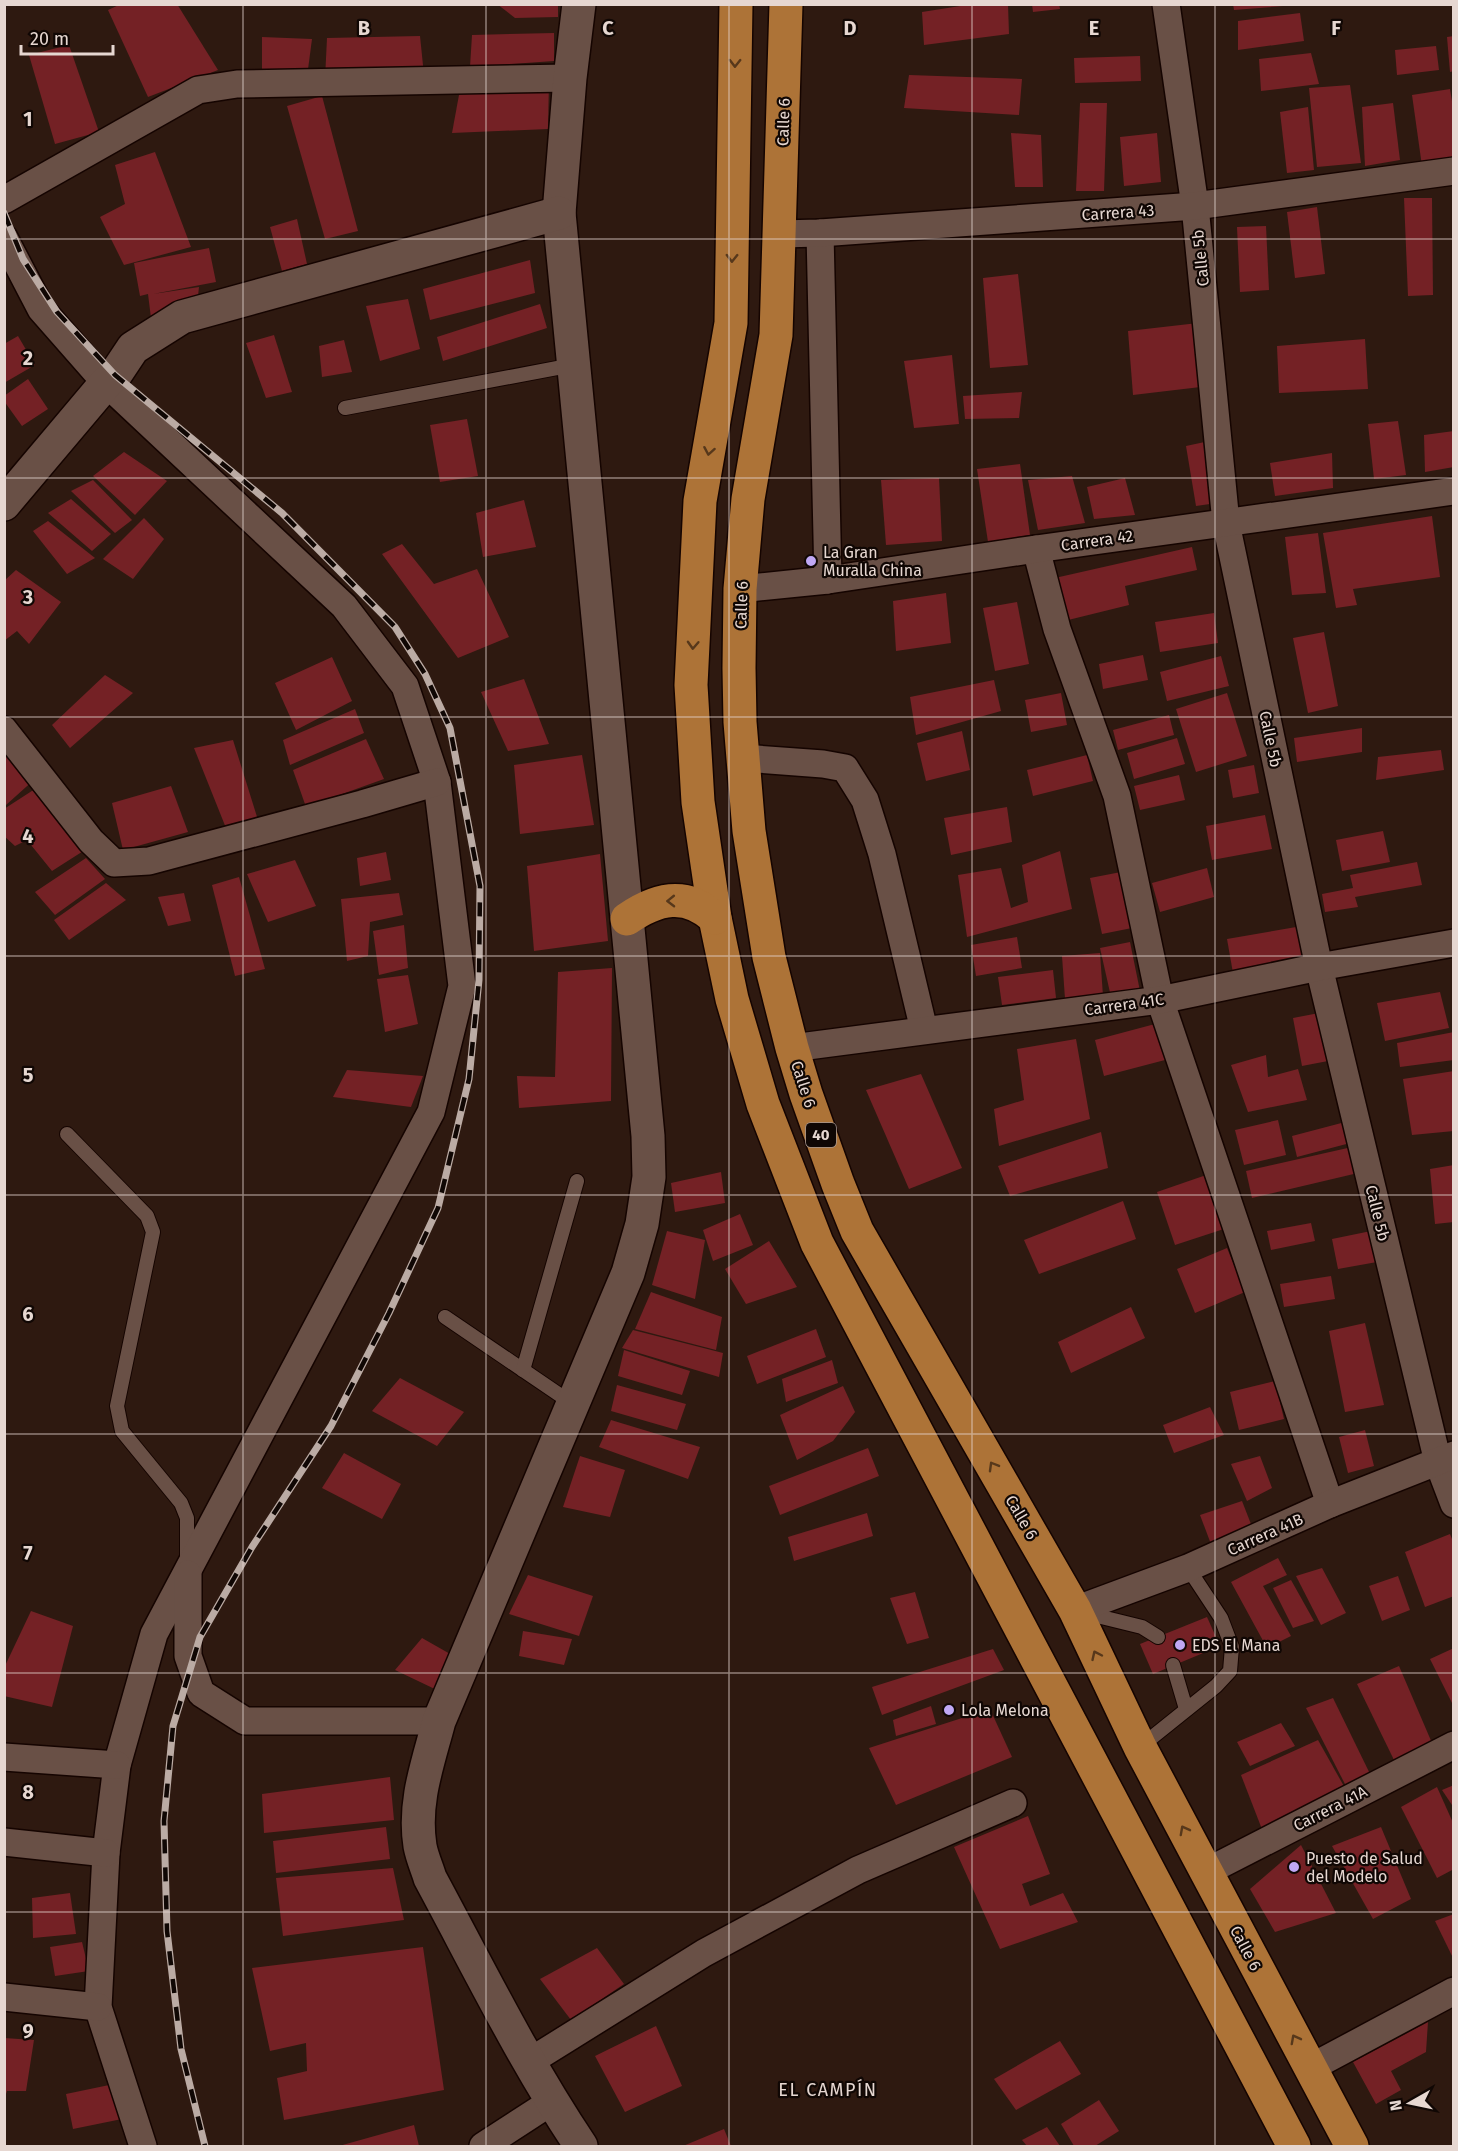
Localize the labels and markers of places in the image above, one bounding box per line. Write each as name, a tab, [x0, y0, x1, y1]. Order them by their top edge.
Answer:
place label: La Gran Muralla China	[823, 543, 922, 580]
marker: La Gran Muralla China	[804, 554, 818, 568]
place label: EDS El Mana	[1192, 1636, 1280, 1655]
marker: EDS El Mana	[1173, 1638, 1187, 1652]
place label: Lola Melona	[961, 1701, 1049, 1720]
marker: Lola Melona	[942, 1703, 956, 1717]
place label: Puesto de Salud del Modelo	[1306, 1849, 1423, 1886]
marker: Puesto de Salud del Modelo	[1287, 1860, 1301, 1874]

